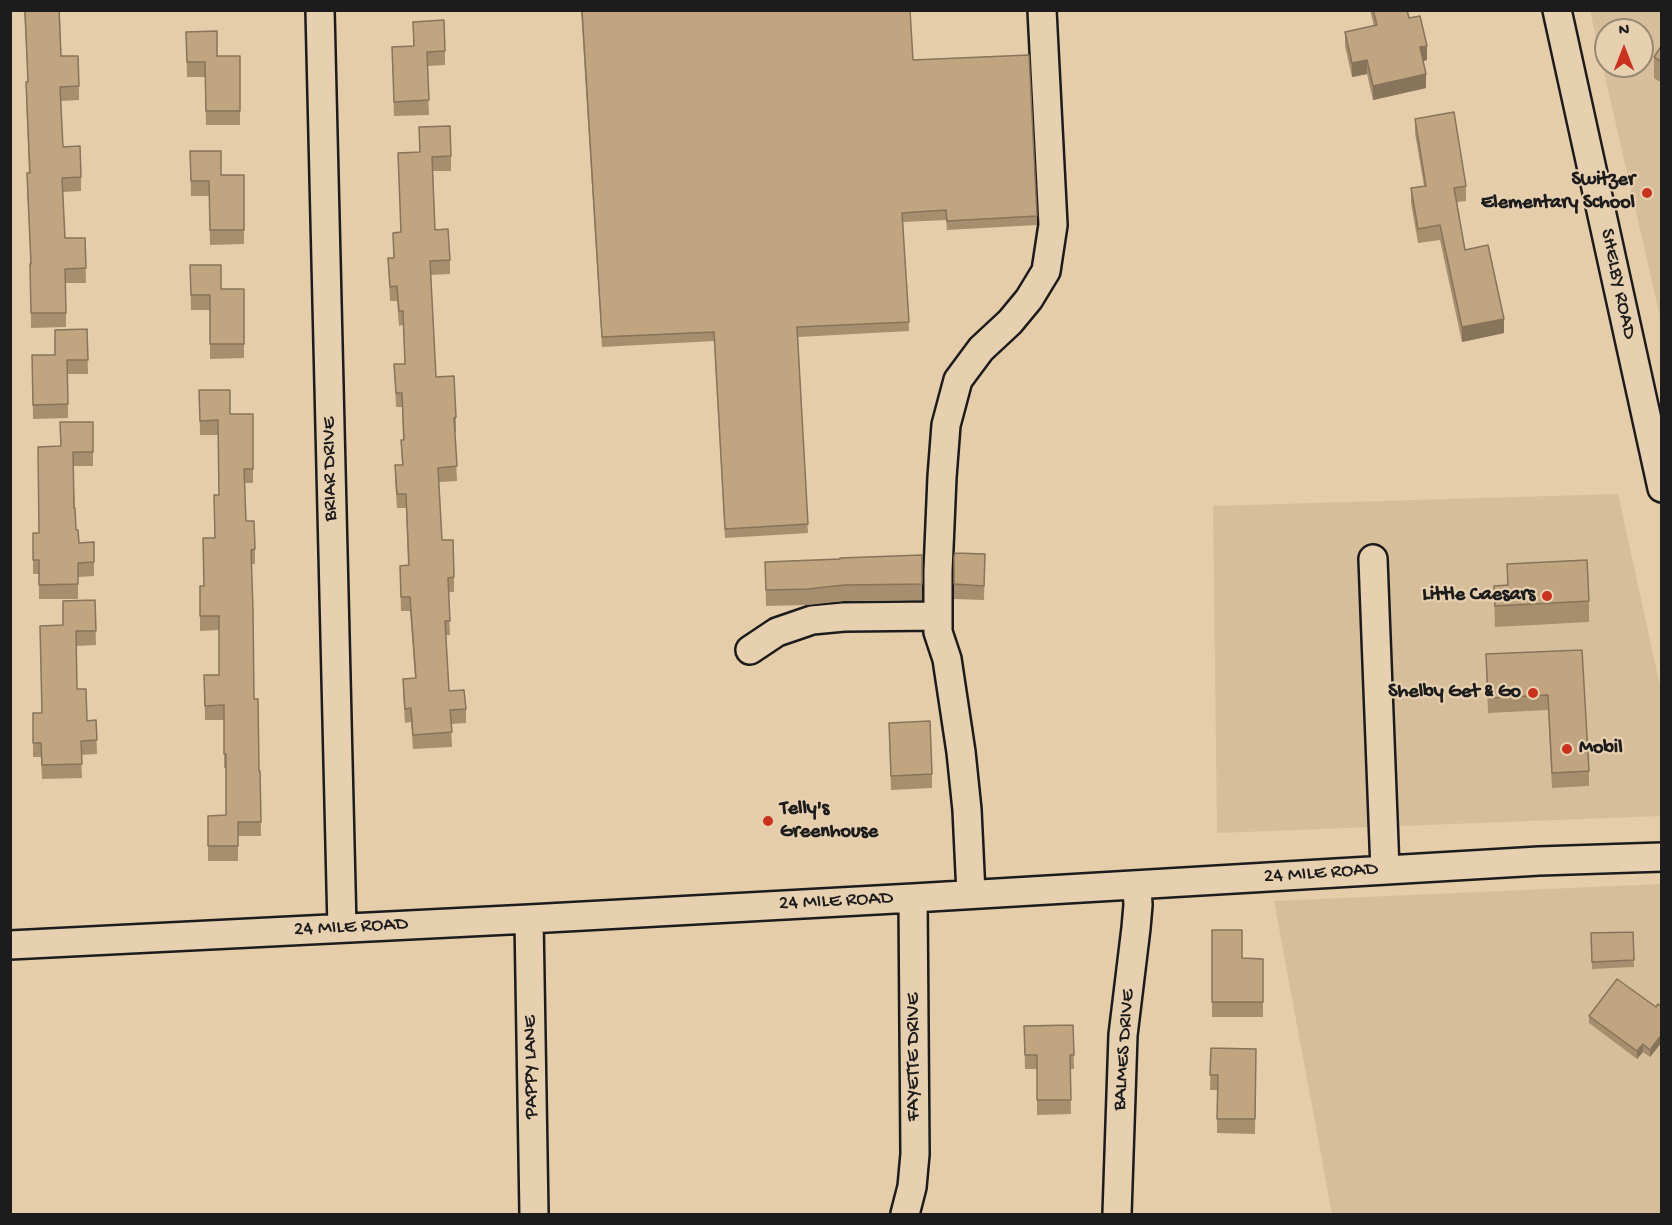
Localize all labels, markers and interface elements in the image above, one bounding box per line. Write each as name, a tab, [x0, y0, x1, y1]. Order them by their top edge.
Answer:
north arrow	[1594, 18, 1654, 78]
text: N	[1619, 22, 1629, 41]
place label: Switzer Elementary School	[1481, 169, 1635, 216]
marker: Switzer Elementary School	[1640, 186, 1654, 200]
street label: SHELBY ROAD	[1594, 227, 1640, 341]
street label: BRIAR DRIVE	[318, 417, 344, 521]
place label: Little Caesars	[1422, 584, 1535, 608]
marker: Little Caesars	[1540, 589, 1554, 603]
place label: Shelby Get & Go	[1388, 681, 1521, 705]
marker: Shelby Get & Go	[1526, 686, 1540, 700]
place label: Mobil	[1579, 737, 1623, 761]
marker: Mobil	[1560, 742, 1574, 756]
place label: Telly's Greenhouse	[780, 798, 878, 845]
marker: Telly's Greenhouse	[761, 814, 775, 828]
street label: 24 MILE ROAD	[1263, 858, 1379, 890]
street label: 24 MILE ROAD	[778, 887, 894, 917]
street label: 24 MILE ROAD	[293, 913, 409, 943]
street label: BALMES DRIVE	[1109, 989, 1141, 1111]
street label: FAYETTE DRIVE	[903, 993, 927, 1121]
street label: PAPPY LANE	[519, 1015, 545, 1119]

